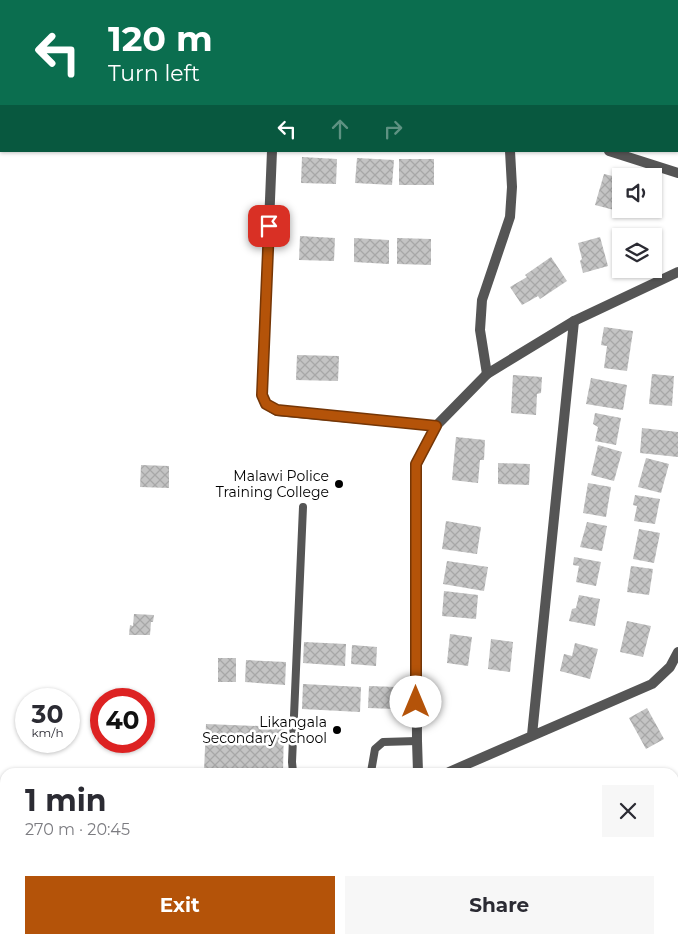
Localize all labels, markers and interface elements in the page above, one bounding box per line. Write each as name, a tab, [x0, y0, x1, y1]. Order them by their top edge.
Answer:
text: 120 m	[108, 17, 213, 60]
icon: left	[25, 20, 90, 85]
text: Turn left	[108, 60, 200, 87]
icon: left	[273, 115, 301, 143]
icon: ahead	[326, 115, 354, 143]
icon: right	[379, 115, 407, 143]
map controls	[612, 168, 662, 278]
button: sound	[612, 168, 662, 218]
pin	[248, 205, 290, 247]
icon: arrive	[255, 212, 283, 240]
button: layers	[612, 228, 662, 278]
place label: Malawi Police Training College	[216, 467, 329, 501]
marker: Malawi Police Training College	[333, 478, 345, 490]
position arrow	[389, 675, 441, 727]
speed limit sign: 40	[90, 688, 155, 753]
text: 30	[32, 699, 63, 729]
place label: Likangala Secondary School	[202, 713, 327, 747]
marker: Likangala Secondary School	[331, 724, 343, 736]
text: km/h	[31, 725, 64, 740]
text: 1 min	[25, 782, 106, 819]
button: close	[602, 785, 654, 837]
text: 270 m · 20:45	[25, 820, 130, 839]
button: Exit	[25, 876, 335, 934]
button: Share	[345, 876, 654, 934]

